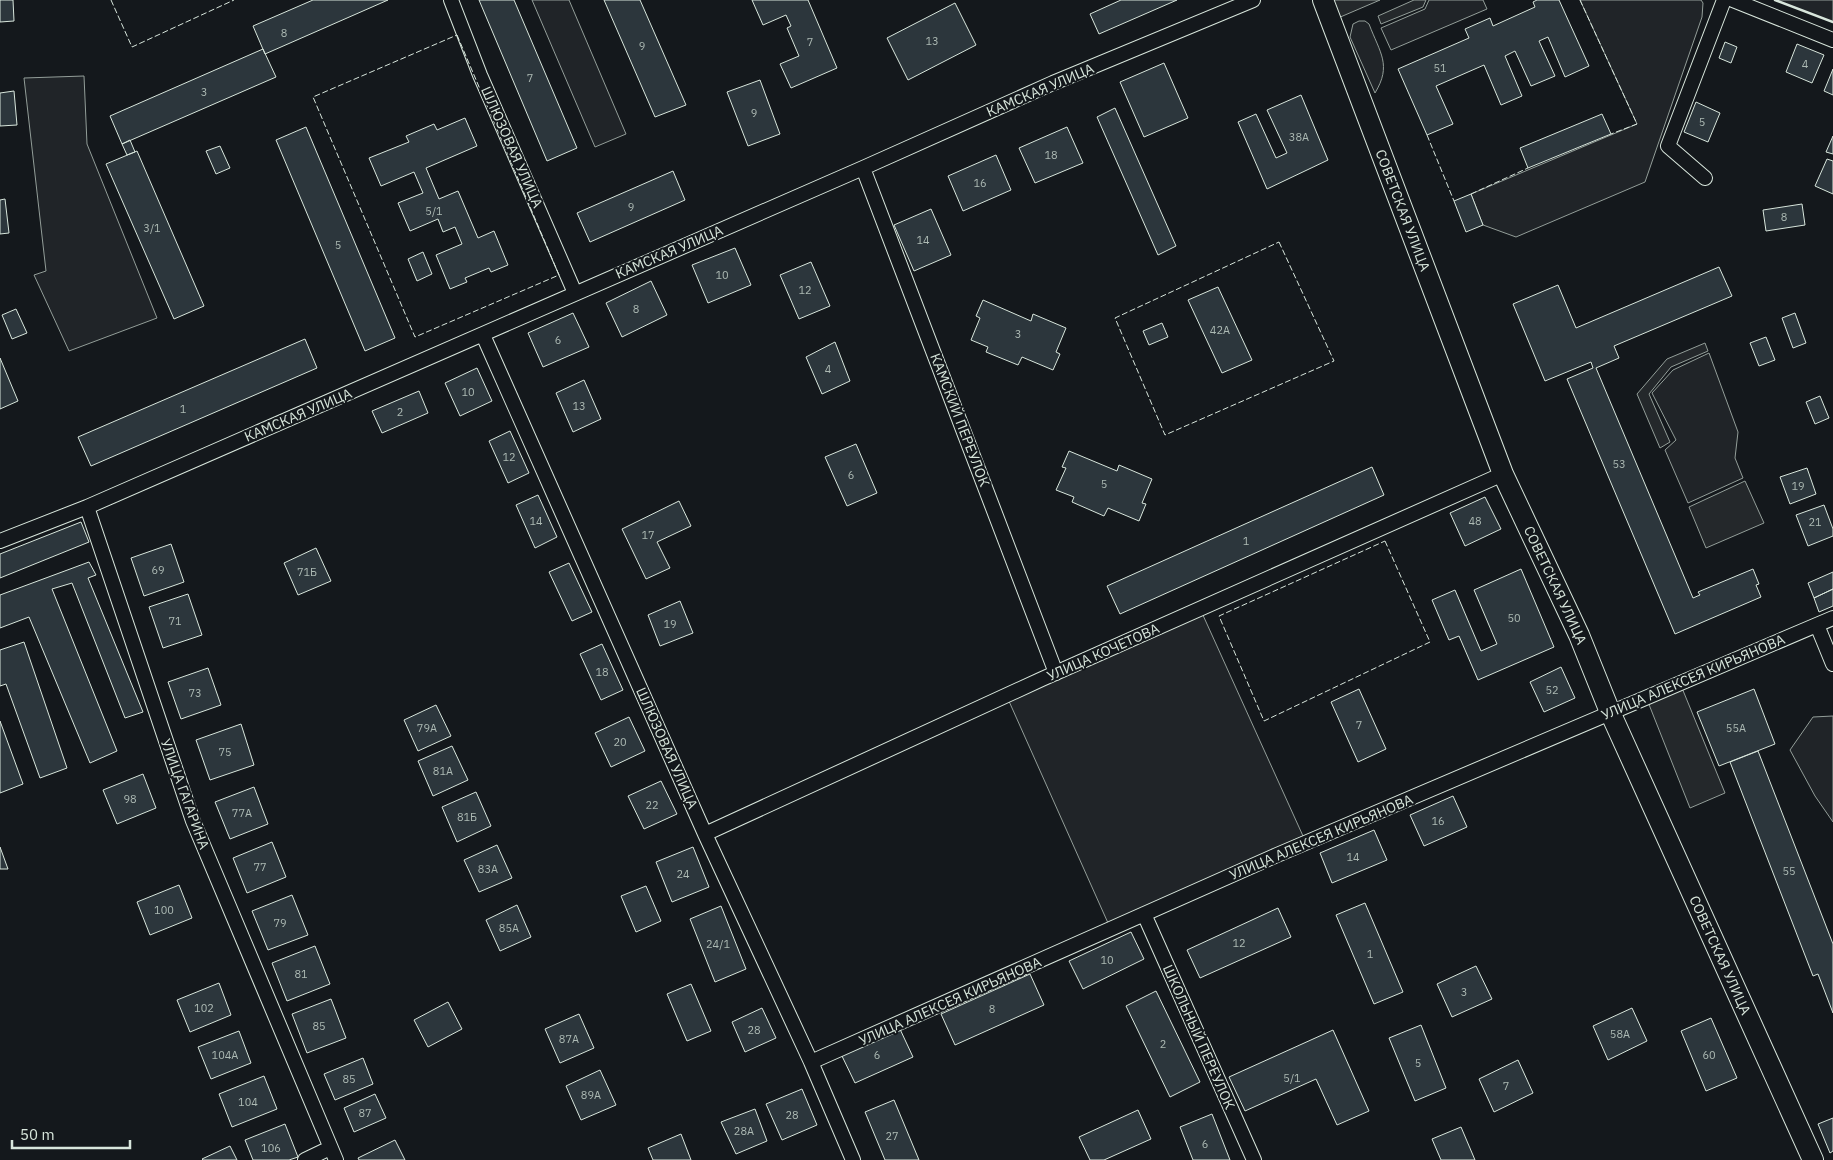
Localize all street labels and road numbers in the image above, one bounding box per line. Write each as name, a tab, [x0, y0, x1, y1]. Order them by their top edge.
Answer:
street label: КАМСКАЯ УЛИЦА	[984, 59, 1097, 121]
street label: ШЛЮЗОВАЯ УЛИЦА	[477, 84, 547, 210]
street label: СОВЕТСКАЯ УЛИЦА	[1372, 147, 1434, 274]
street label: КАМСКАЯ УЛИЦА	[613, 221, 726, 283]
street label: КАМСКИЙ ПЕРЕУЛОК	[926, 350, 995, 489]
street label: КАМСКАЯ УЛИЦА	[242, 384, 355, 446]
street label: СОВЕТСКАЯ УЛИЦА	[1520, 523, 1591, 647]
street label: УЛИЦА КОЧЕТОВА	[1044, 619, 1162, 685]
street label: УЛИЦА АЛЕКСЕЯ КИРЬЯНОВА	[1599, 630, 1788, 724]
street label: ШЛЮЗОВАЯ УЛИЦА	[632, 685, 702, 811]
street label: УЛИЦА ГАГАРИНА	[157, 736, 213, 852]
street label: УЛИЦА АЛЕКСЕЯ КИРЬЯНОВА	[1227, 790, 1416, 884]
street label: СОВЕТСКАЯ УЛИЦА	[1685, 893, 1755, 1018]
street label: УЛИЦА АЛЕКСЕЯ КИРЬЯНОВА	[856, 953, 1044, 1049]
street label: ШКОЛЬНЫЙ ПЕРЕУЛОК	[1159, 961, 1240, 1112]

